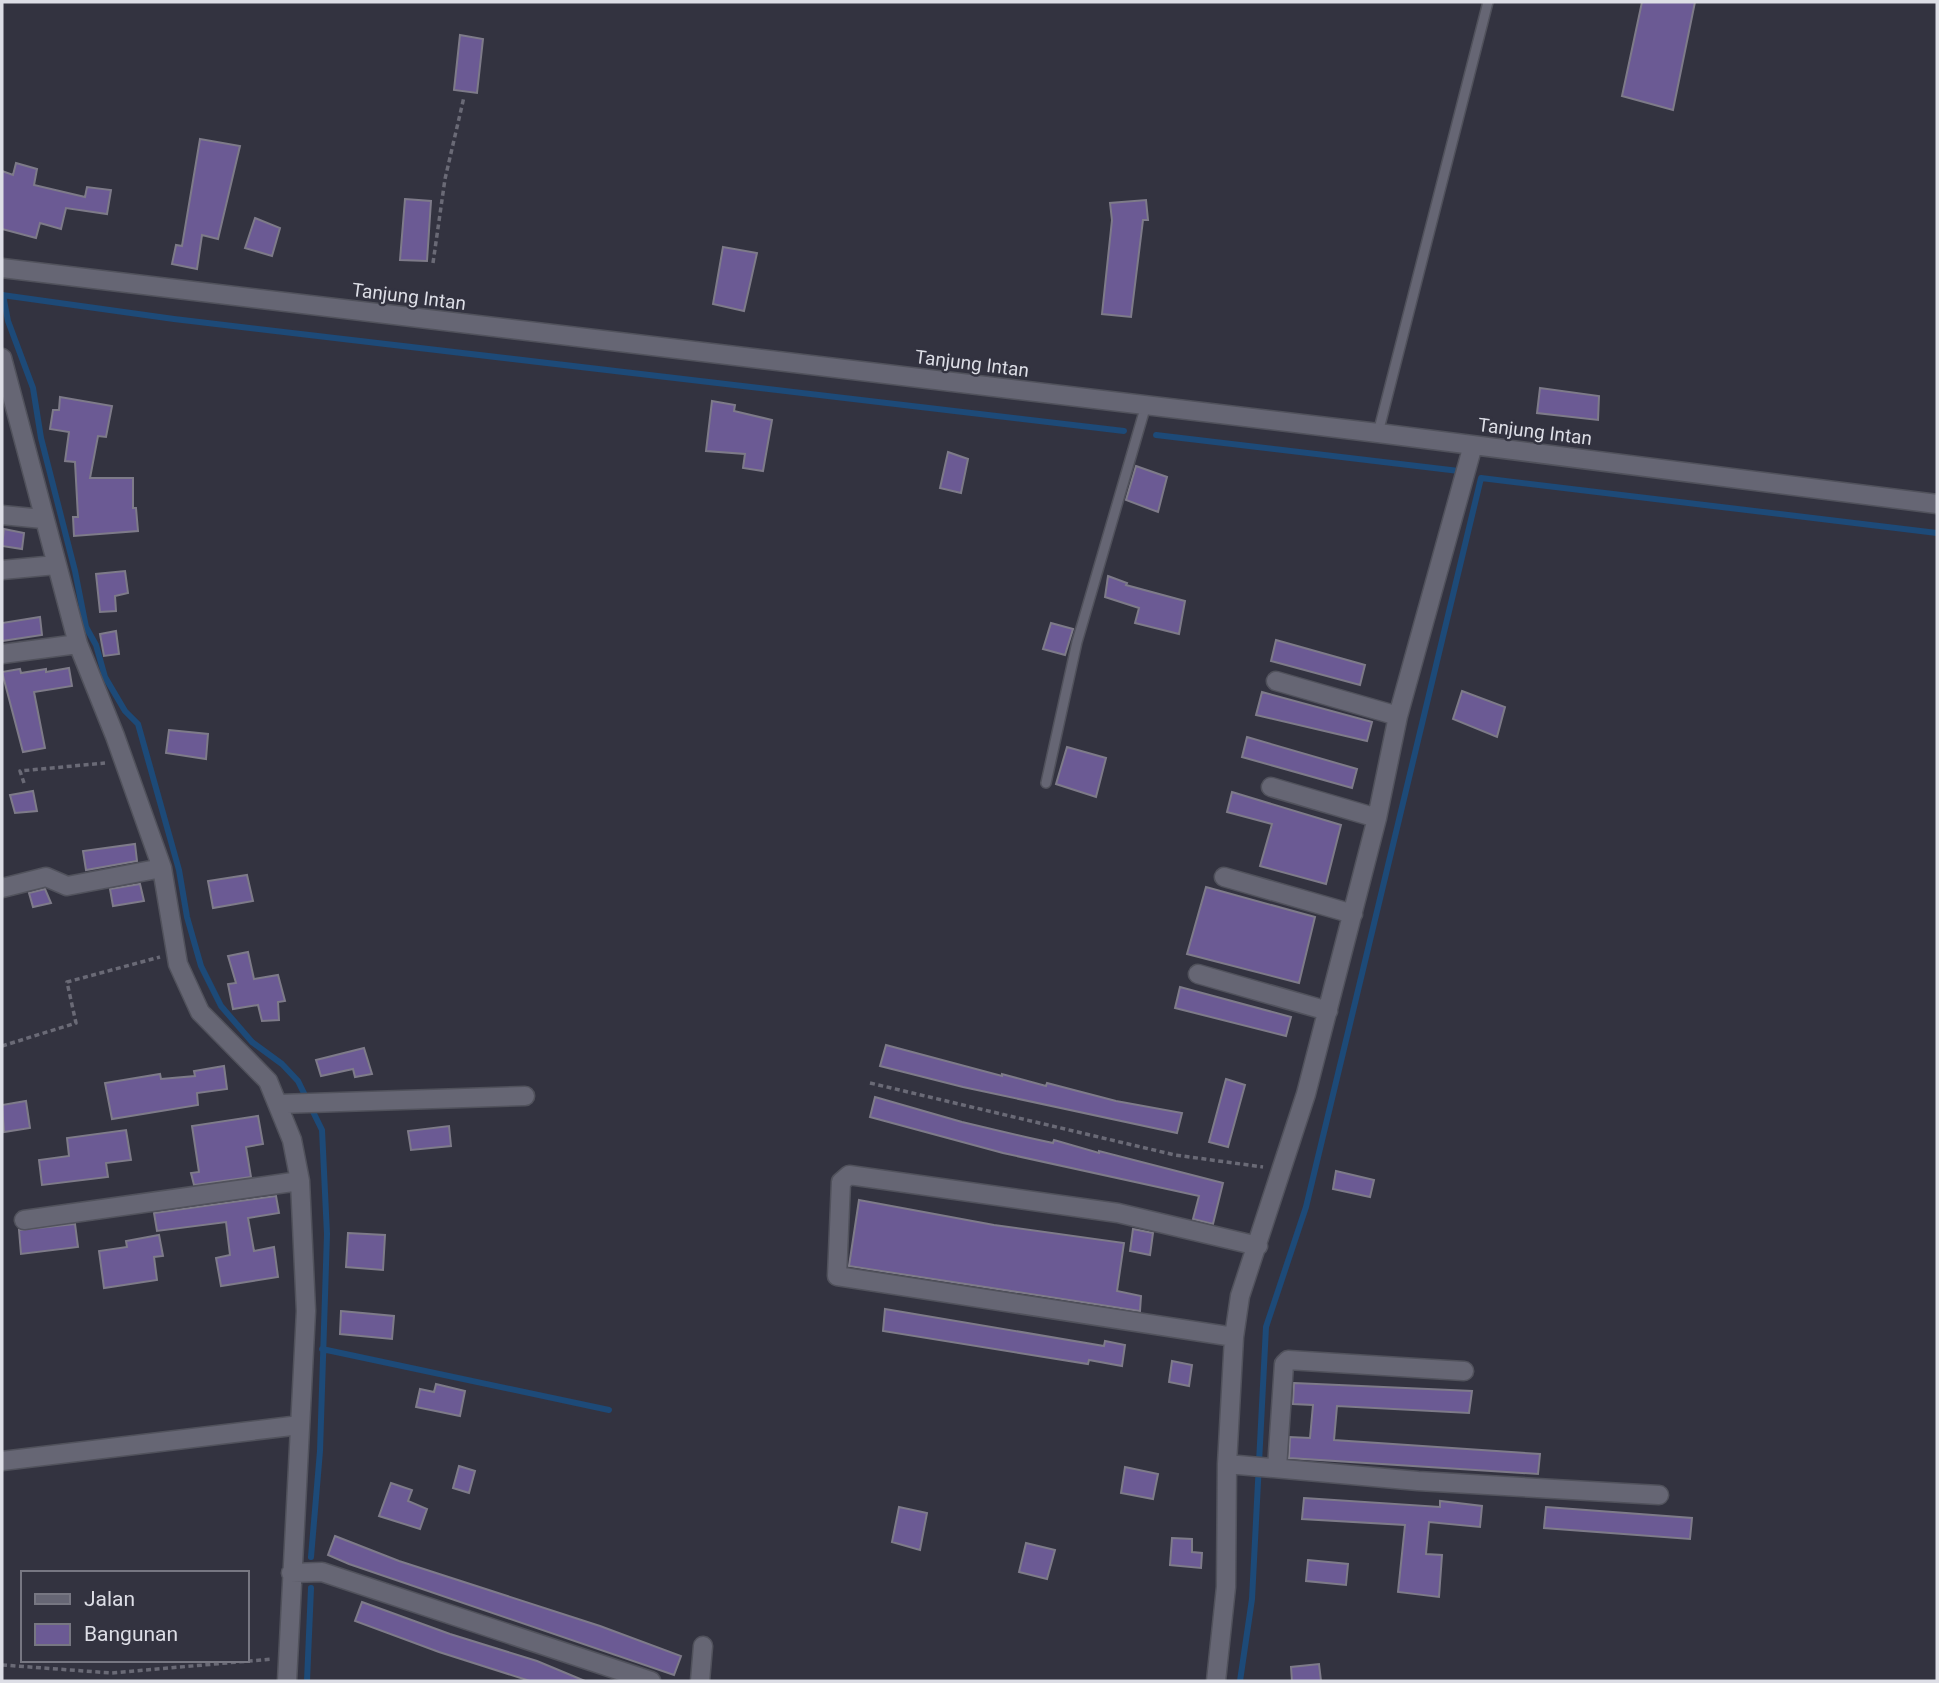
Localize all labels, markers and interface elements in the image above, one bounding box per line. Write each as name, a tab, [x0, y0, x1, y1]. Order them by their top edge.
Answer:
street label: Tanjung Intan	[351, 278, 467, 315]
street label: Tanjung Intan	[914, 345, 1030, 382]
street label: Tanjung Intan	[1477, 413, 1593, 450]
legend	[21, 1571, 248, 1662]
text: Jalan	[84, 1587, 135, 1611]
text: Bangunan	[84, 1622, 178, 1646]

